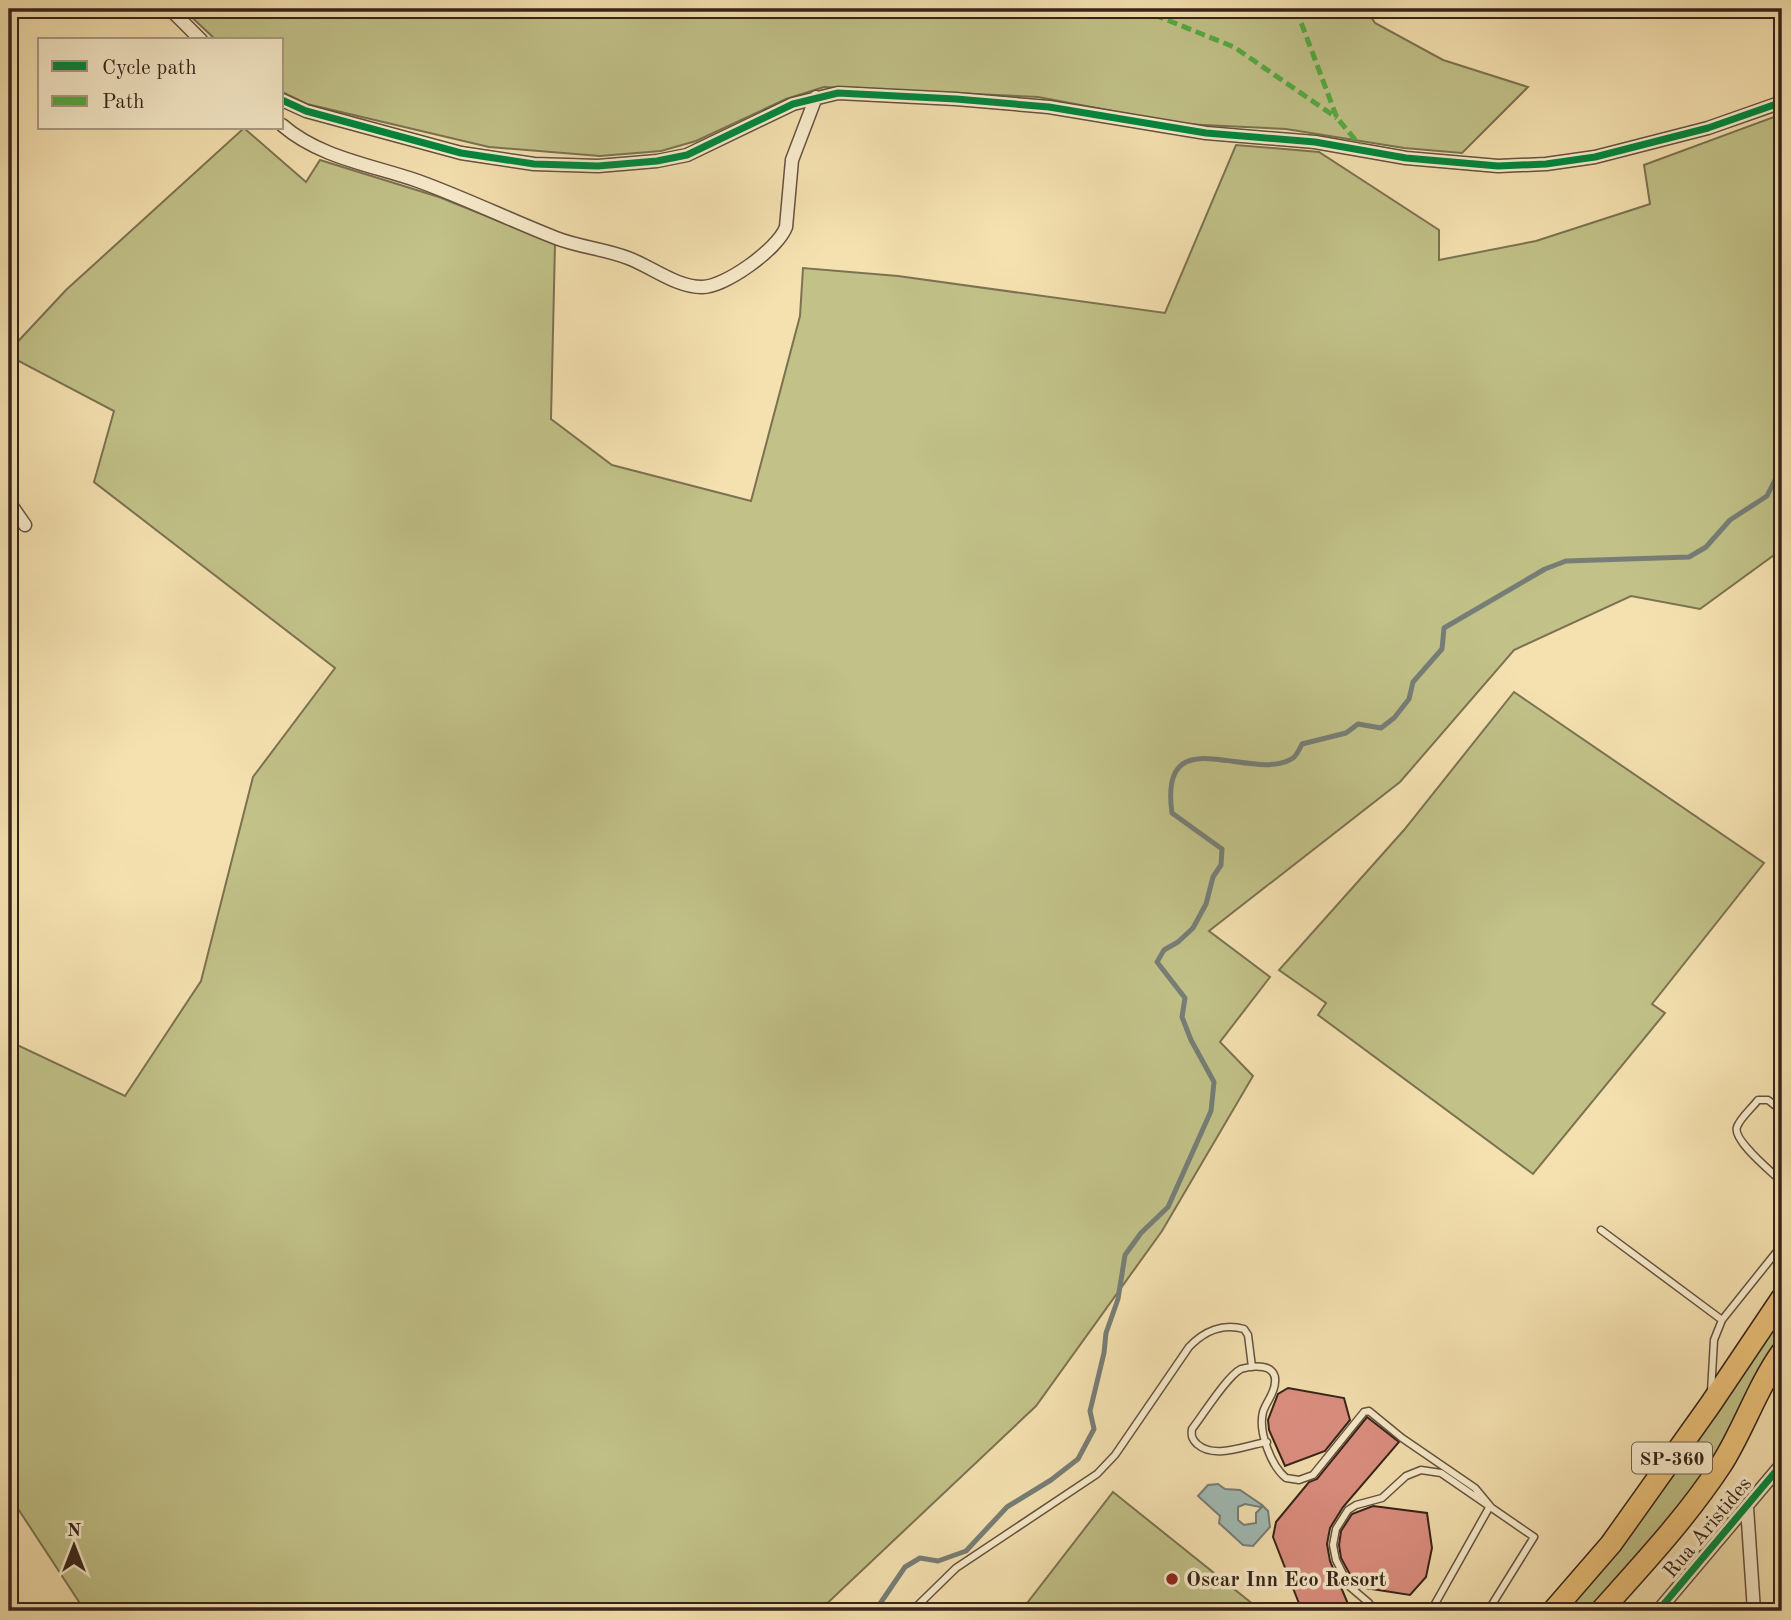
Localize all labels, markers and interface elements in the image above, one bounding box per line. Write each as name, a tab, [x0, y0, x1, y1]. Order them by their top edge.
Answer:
legend	[38, 38, 284, 130]
text: Cycle path	[102, 58, 197, 79]
text: Path	[102, 92, 145, 113]
road number: SP-360	[1632, 1442, 1712, 1474]
street label: Rua Aristides	[1660, 1473, 1756, 1582]
north arrow	[38, 1512, 108, 1582]
text: N	[67, 1522, 82, 1541]
place label: Oscar Inn Eco Resort	[1186, 1570, 1387, 1591]
marker: Oscar Inn Eco Resort	[1164, 1571, 1180, 1587]

